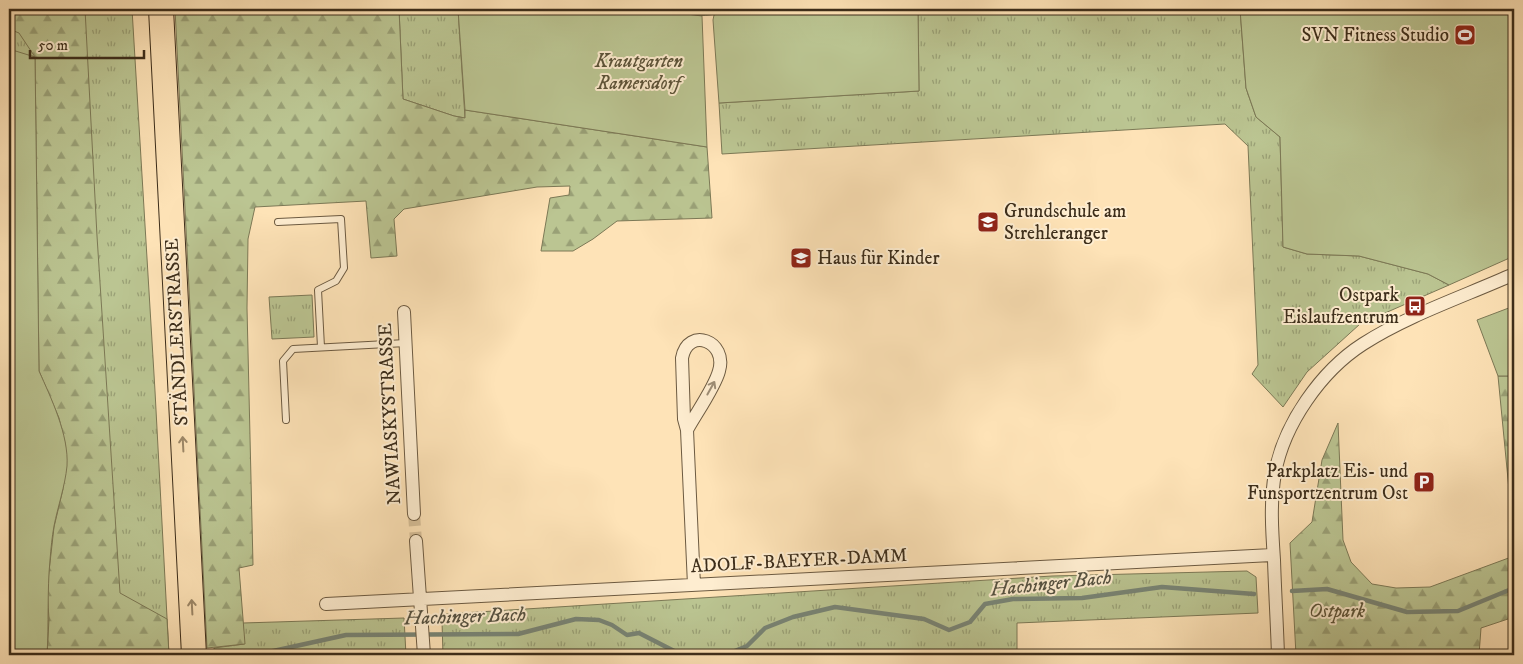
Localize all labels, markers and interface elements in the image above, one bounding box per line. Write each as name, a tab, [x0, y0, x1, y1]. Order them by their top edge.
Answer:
sports icon: SVN Fitness Studio	[1453, 23, 1477, 47]
place label: SVN Fitness Studio	[1301, 24, 1449, 47]
scale bar	[30, 28, 144, 60]
text: 50 m	[38, 36, 68, 55]
park label: Krautgarten Ramersdorf	[594, 50, 686, 95]
place label: Grundschule am Strehleranger	[1004, 200, 1126, 245]
school or university icon: Grundschule am Strehleranger	[976, 210, 1000, 234]
street label: STÄNDLERSTRASSE	[160, 238, 193, 426]
school or university icon: Haus für Kinder	[789, 246, 813, 270]
place label: Haus für Kinder	[817, 247, 940, 270]
place label: Ostpark Eislaufzentrum	[1283, 284, 1400, 329]
bus stop icon: Ostpark Eislaufzentrum	[1403, 294, 1427, 318]
street label: NAWIASKYSTRASSE	[374, 323, 406, 505]
one-way arrow	[706, 381, 716, 396]
one-way arrow	[179, 437, 188, 453]
place label: Parkplatz Eis- und Funsportzentrum Ost	[1247, 460, 1409, 505]
parking icon: Parkplatz Eis- und Funsportzentrum Ost	[1412, 470, 1436, 494]
street label: ADOLF-BAEYER-DAMM	[690, 544, 908, 578]
water label: Hachinger Bach	[988, 565, 1113, 603]
one-way arrow	[187, 599, 196, 615]
park label: Ostpark	[1309, 600, 1365, 624]
water label: Hachinger Bach	[403, 602, 526, 632]

